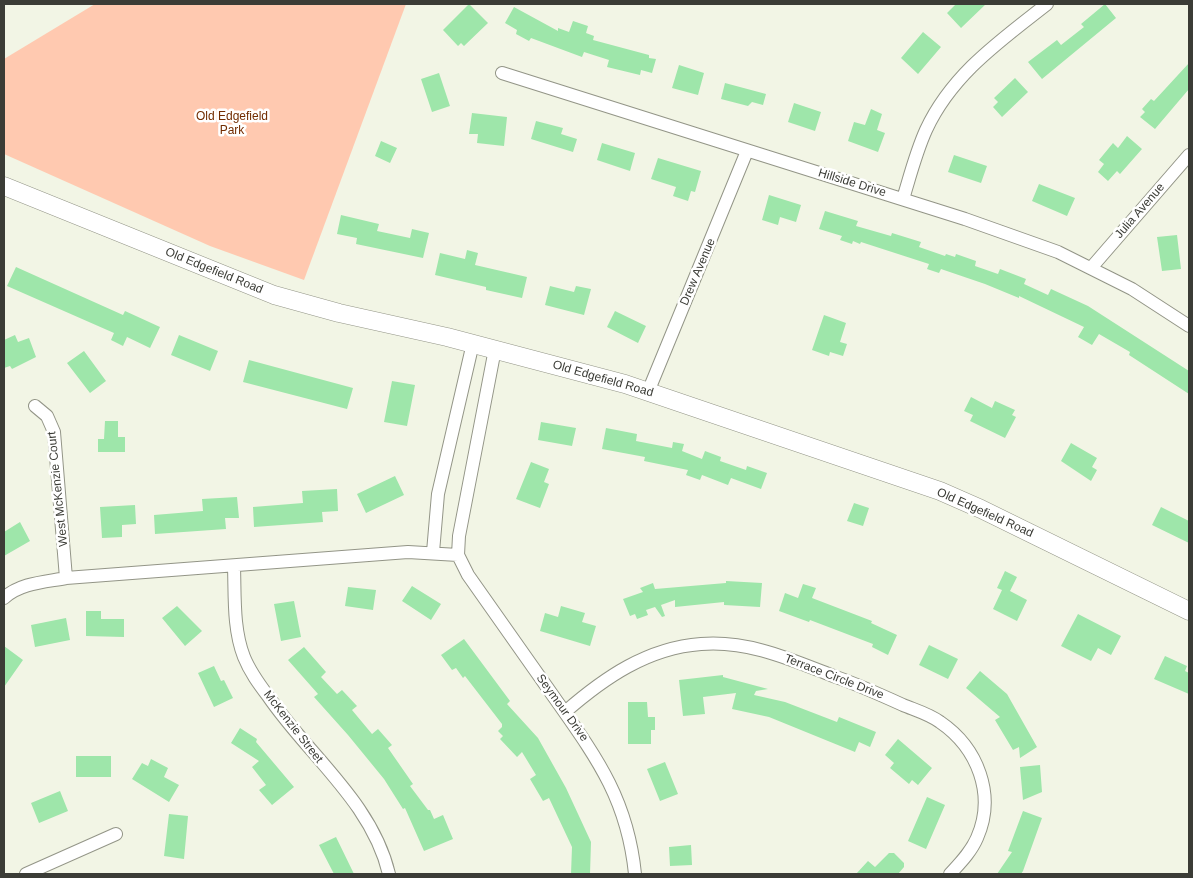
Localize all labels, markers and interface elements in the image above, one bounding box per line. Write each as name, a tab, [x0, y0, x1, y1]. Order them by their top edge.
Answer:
park label: Old Edgefield Park	[196, 110, 268, 138]
street label: Hillside Drive	[816, 166, 888, 200]
street label: Julia Avenue	[1112, 180, 1168, 242]
street label: Drew Avenue	[677, 236, 719, 308]
street label: Old Edgefield Road	[163, 245, 265, 297]
street label: Old Edgefield Road	[551, 358, 655, 400]
street label: West McKenzie Court	[45, 431, 71, 547]
street label: Old Edgefield Road	[935, 485, 1035, 541]
street label: Terrace Circle Drive	[782, 651, 886, 703]
street label: Seymour Drive	[533, 672, 591, 744]
street label: McKenzie Street	[260, 688, 326, 766]

